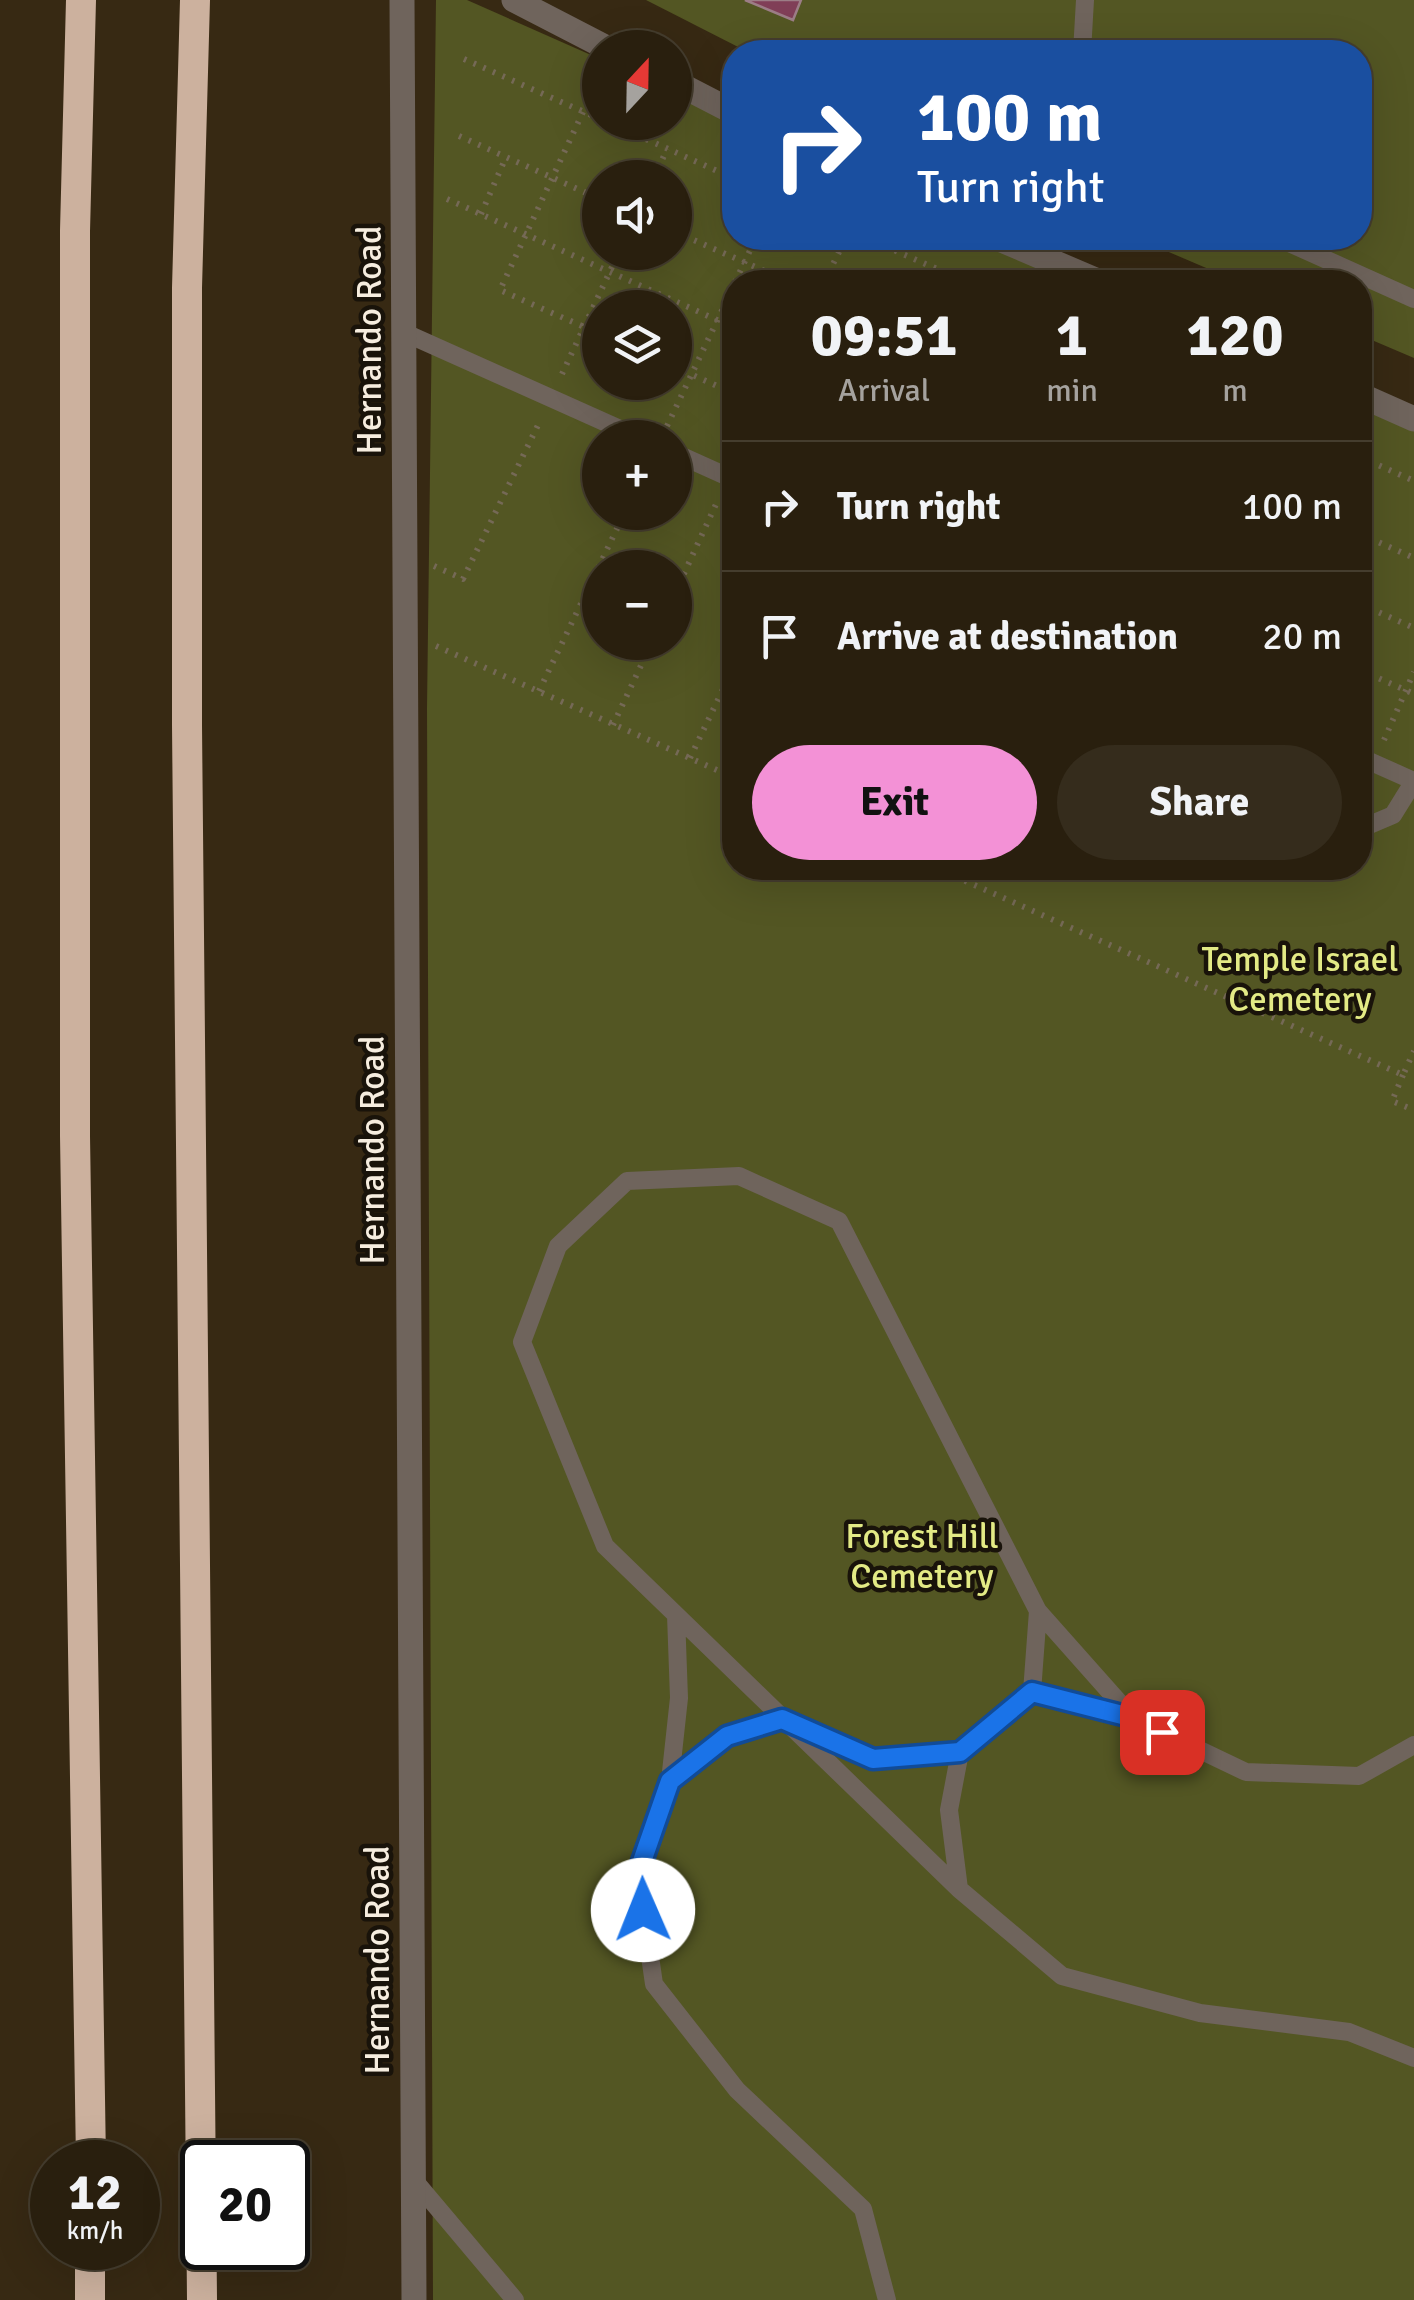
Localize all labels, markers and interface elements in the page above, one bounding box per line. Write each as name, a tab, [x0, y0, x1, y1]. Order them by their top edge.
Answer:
north arrow	[582, 30, 692, 140]
map controls	[582, 30, 692, 660]
text: 100 m	[917, 74, 1102, 160]
icon: right	[752, 80, 882, 210]
button: sound	[582, 160, 692, 270]
text: Turn right	[917, 160, 1105, 215]
street label: Hernando Road	[348, 225, 391, 455]
button: layers	[582, 290, 692, 400]
text: 09:51	[810, 299, 958, 373]
text: 1	[1056, 299, 1088, 373]
text: 120	[1186, 299, 1284, 373]
text: Arrival	[838, 371, 930, 410]
text: min	[1046, 371, 1098, 410]
text: m	[1222, 371, 1248, 410]
button: +	[582, 420, 692, 530]
icon: right	[752, 479, 807, 534]
text: Turn right	[837, 483, 1001, 530]
text: 100 m	[1242, 483, 1342, 530]
button: −	[582, 550, 692, 660]
icon: arrive	[752, 609, 807, 664]
text: Arrive at destination	[837, 613, 1178, 660]
text: 20 m	[1262, 613, 1342, 660]
button: Exit	[752, 745, 1037, 860]
button: Share	[1057, 745, 1342, 860]
park label: Temple Israel Cemetery	[1201, 938, 1399, 1021]
street label: Hernando Road	[351, 1035, 394, 1265]
park label: Forest Hill Cemetery	[845, 1515, 999, 1598]
pin	[1120, 1690, 1205, 1775]
icon: arrive	[1135, 1705, 1190, 1760]
street label: Hernando Road	[356, 1845, 399, 2075]
position arrow	[591, 1858, 695, 1962]
speed limit sign: 20	[180, 2140, 310, 2270]
text: 12	[68, 2162, 122, 2224]
text: km/h	[67, 2215, 123, 2246]

